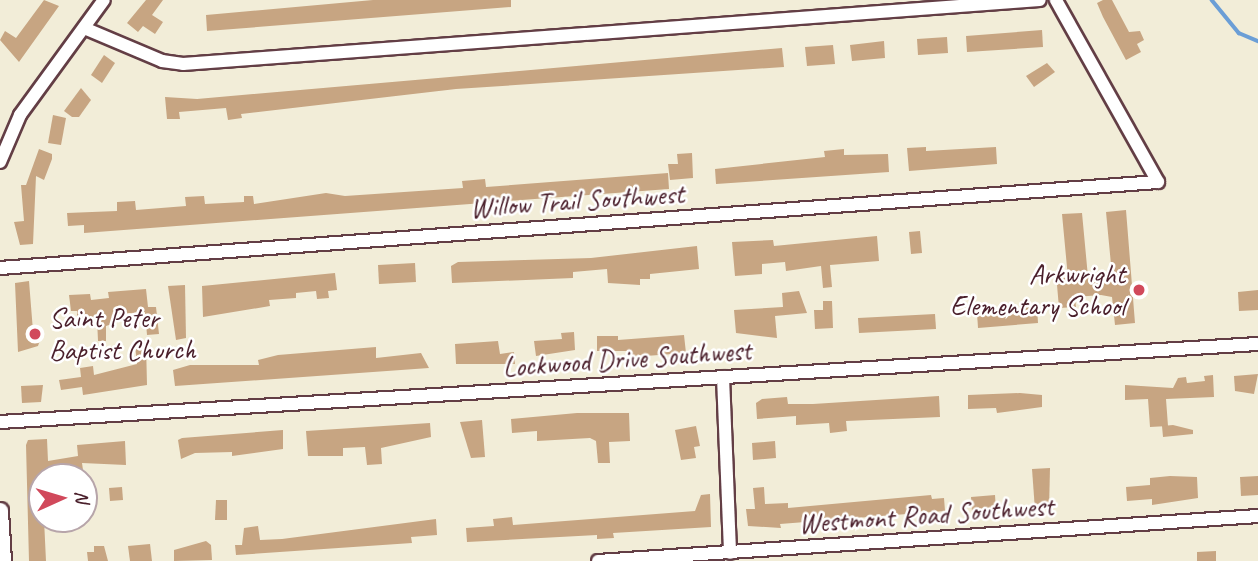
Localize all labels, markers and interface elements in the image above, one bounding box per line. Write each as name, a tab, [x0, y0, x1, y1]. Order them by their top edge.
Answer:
street label: Willow Trail Southwest	[469, 177, 685, 225]
place label: Arkwright Elementary School	[950, 257, 1125, 323]
marker: Arkwright Elementary School	[1131, 282, 1147, 298]
place label: Saint Peter Baptist Church	[49, 301, 197, 367]
marker: Saint Peter Baptist Church	[27, 326, 43, 342]
street label: Lockwood Drive Southwest	[502, 334, 752, 384]
north arrow	[28, 463, 98, 533]
street label: Westmont Road Southwest	[798, 489, 1054, 541]
text: N	[70, 490, 94, 503]

